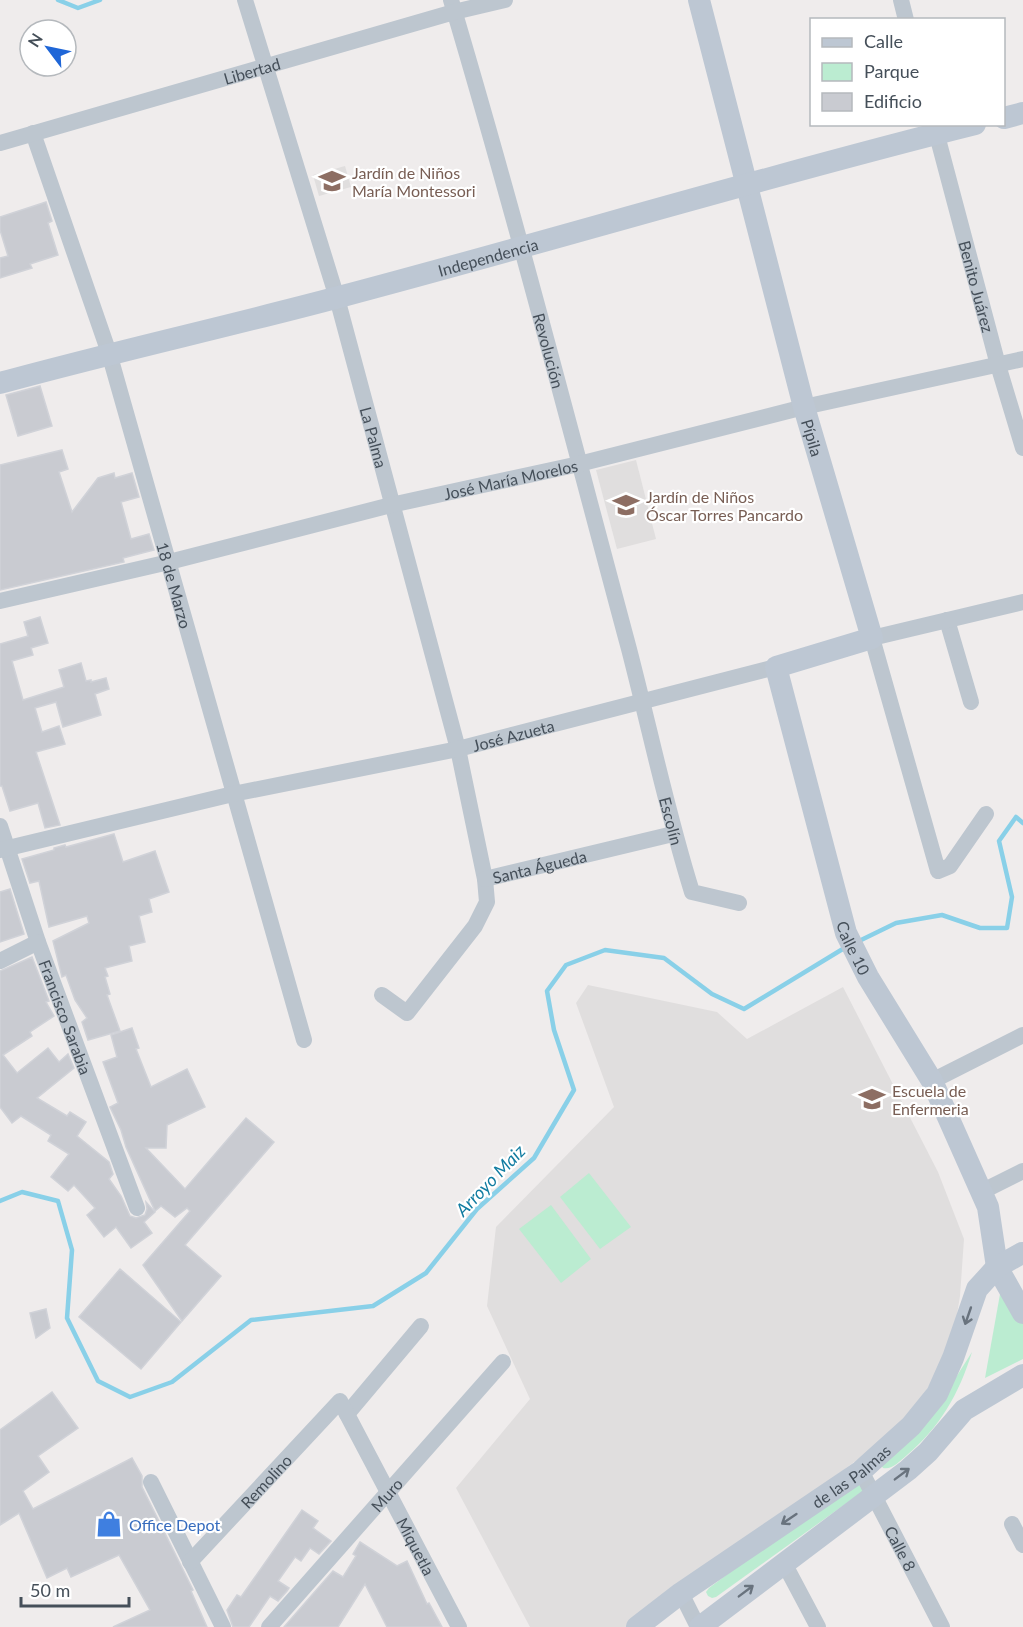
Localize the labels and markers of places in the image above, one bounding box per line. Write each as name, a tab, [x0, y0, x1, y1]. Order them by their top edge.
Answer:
place label: Jardín de Niños María Montessori	[352, 163, 476, 200]
school or university icon: Jardín de Niños María Montessori	[317, 166, 347, 196]
place label: Jardín de Niños Óscar Torres Pancardo	[646, 487, 803, 524]
school or university icon: Jardín de Niños Óscar Torres Pancardo	[611, 490, 641, 520]
place label: Escuela de Enfermeria	[892, 1081, 969, 1118]
school or university icon: Escuela de Enfermeria	[857, 1084, 887, 1114]
shop icon: Office Depot	[94, 1509, 124, 1539]
place label: Office Depot	[129, 1515, 220, 1534]

